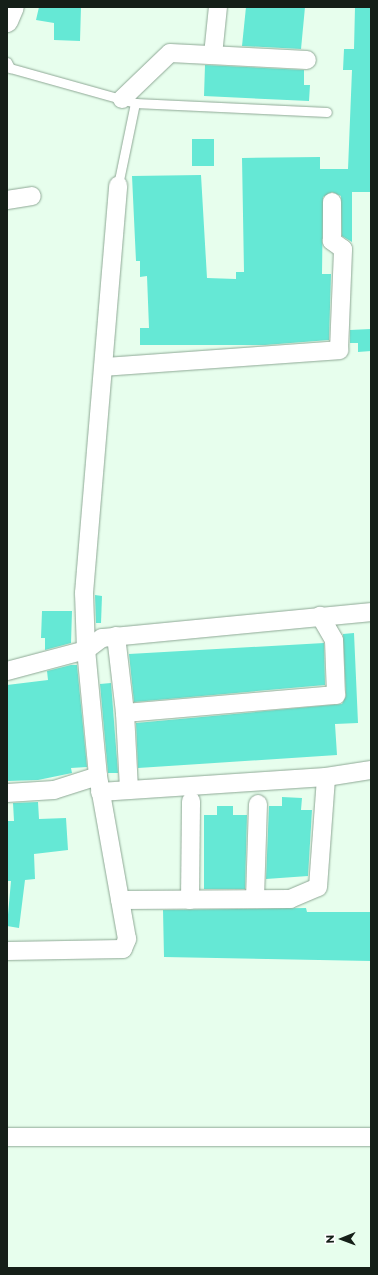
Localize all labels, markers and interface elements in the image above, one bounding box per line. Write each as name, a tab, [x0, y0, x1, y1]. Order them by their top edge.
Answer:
north arrow	[322, 1219, 362, 1259]
text: N	[323, 1235, 337, 1244]

